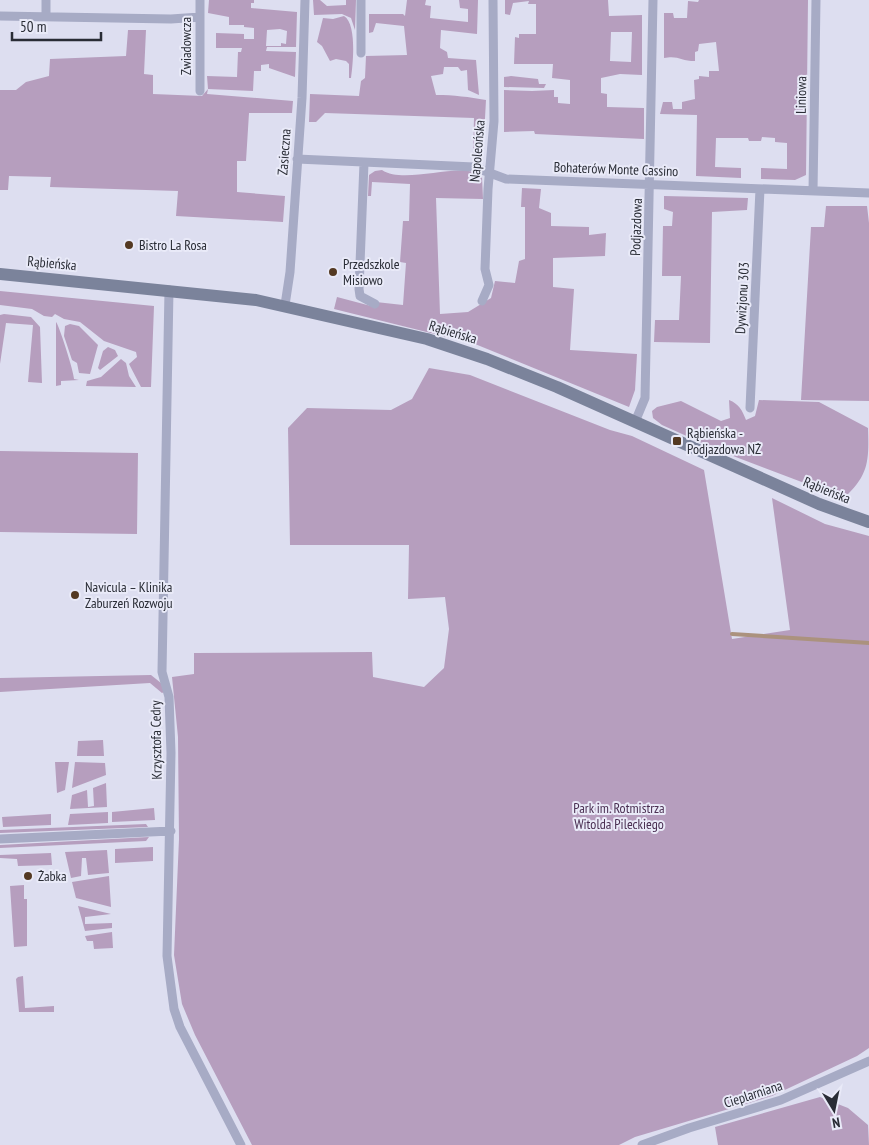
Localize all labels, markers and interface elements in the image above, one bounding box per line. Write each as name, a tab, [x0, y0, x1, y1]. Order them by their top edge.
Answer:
scale bar	[12, 10, 101, 42]
text: 50 m	[20, 17, 46, 36]
street label: Zwiadowcza	[177, 17, 195, 75]
street label: Liniowa	[792, 76, 810, 114]
street label: Napoleońska	[465, 119, 489, 183]
street label: Zasieczna	[273, 128, 295, 176]
street label: Bohaterów Monte Cassino	[553, 158, 679, 180]
street label: Podjazdowa	[626, 198, 646, 256]
place label: Bistro La Rosa	[139, 236, 207, 254]
marker: Bistro La Rosa	[123, 239, 135, 251]
street label: Rąbieńska	[27, 252, 77, 274]
place label: Przedszkole Misiowo	[343, 255, 400, 289]
street label: Dywizjonu 303	[731, 262, 753, 334]
marker: Przedszkole Misiowo	[327, 266, 339, 278]
street label: Rąbieńska	[427, 316, 479, 348]
place label: Rąbieńska - Podjazdowa NŻ	[687, 424, 761, 458]
marker: Rąbieńska - Podjazdowa NŻ	[671, 435, 683, 447]
street label: Rąbieńska	[801, 472, 853, 508]
place label: Navicula – Klinika Zaburzeń Rozwoju	[85, 578, 173, 612]
marker: Navicula – Klinika Zaburzeń Rozwoju	[69, 589, 81, 601]
street label: Krzysztofa Cedry	[146, 700, 166, 780]
park label: Park im. Rotmistrza Witolda Pileckiego	[573, 799, 665, 833]
place label: Żabka	[38, 867, 67, 885]
marker: Żabka	[22, 870, 34, 882]
street label: Cieplarniana	[721, 1076, 785, 1112]
north arrow	[809, 1085, 859, 1135]
text: N	[831, 1113, 842, 1132]

